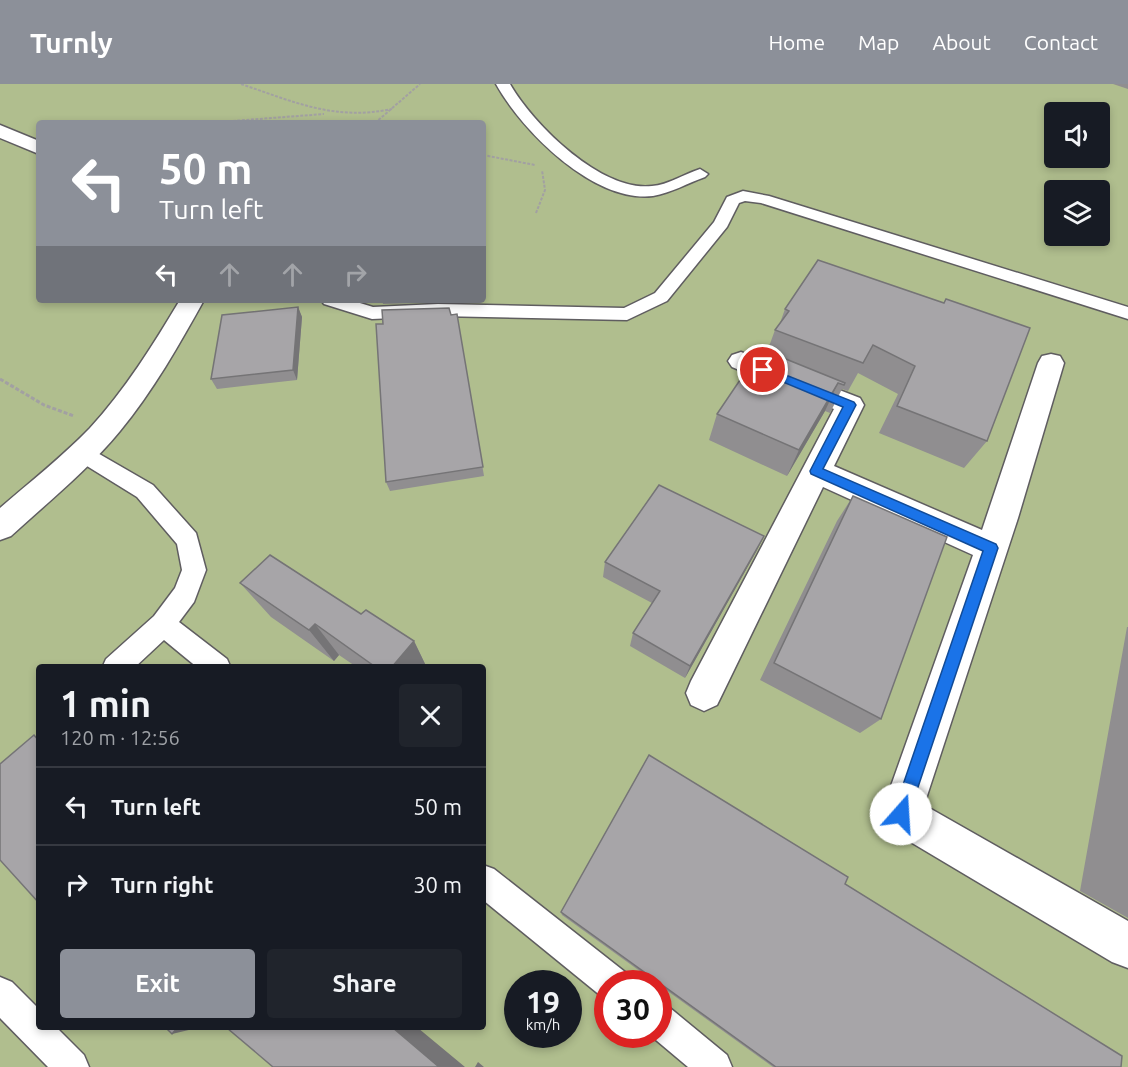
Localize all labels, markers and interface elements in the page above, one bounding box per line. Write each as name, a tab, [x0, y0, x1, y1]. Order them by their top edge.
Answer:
text: Turnly	[30, 27, 113, 58]
text: Home	[768, 30, 825, 54]
text: Map	[858, 30, 899, 54]
text: About	[932, 30, 991, 54]
text: Contact	[1024, 30, 1098, 54]
map controls	[1044, 102, 1110, 246]
button: sound	[1044, 102, 1110, 168]
icon: left	[60, 144, 138, 222]
text: 50 m	[159, 145, 253, 192]
button: layers	[1044, 180, 1110, 246]
text: Turn left	[159, 194, 263, 224]
icon: left	[150, 258, 183, 291]
icon: ahead	[213, 258, 246, 291]
icon: ahead	[276, 258, 309, 291]
icon: right	[339, 258, 372, 291]
pin	[737, 344, 788, 395]
icon: arrive	[746, 353, 779, 386]
text: 1 min	[60, 683, 151, 724]
button: close	[399, 684, 462, 747]
text: 120 m · 12:56	[60, 726, 180, 749]
position arrow	[869, 782, 933, 846]
icon: left	[60, 790, 93, 823]
text: Turn left	[111, 794, 201, 819]
text: 50 m	[413, 794, 462, 819]
icon: right	[60, 868, 93, 901]
text: Turn right	[111, 872, 213, 897]
text: 30 m	[413, 872, 462, 897]
button: Exit	[60, 949, 255, 1018]
button: Share	[267, 949, 462, 1018]
speed limit sign: 30	[594, 970, 672, 1048]
text: 19	[526, 985, 560, 1019]
text: km/h	[526, 1016, 560, 1033]

